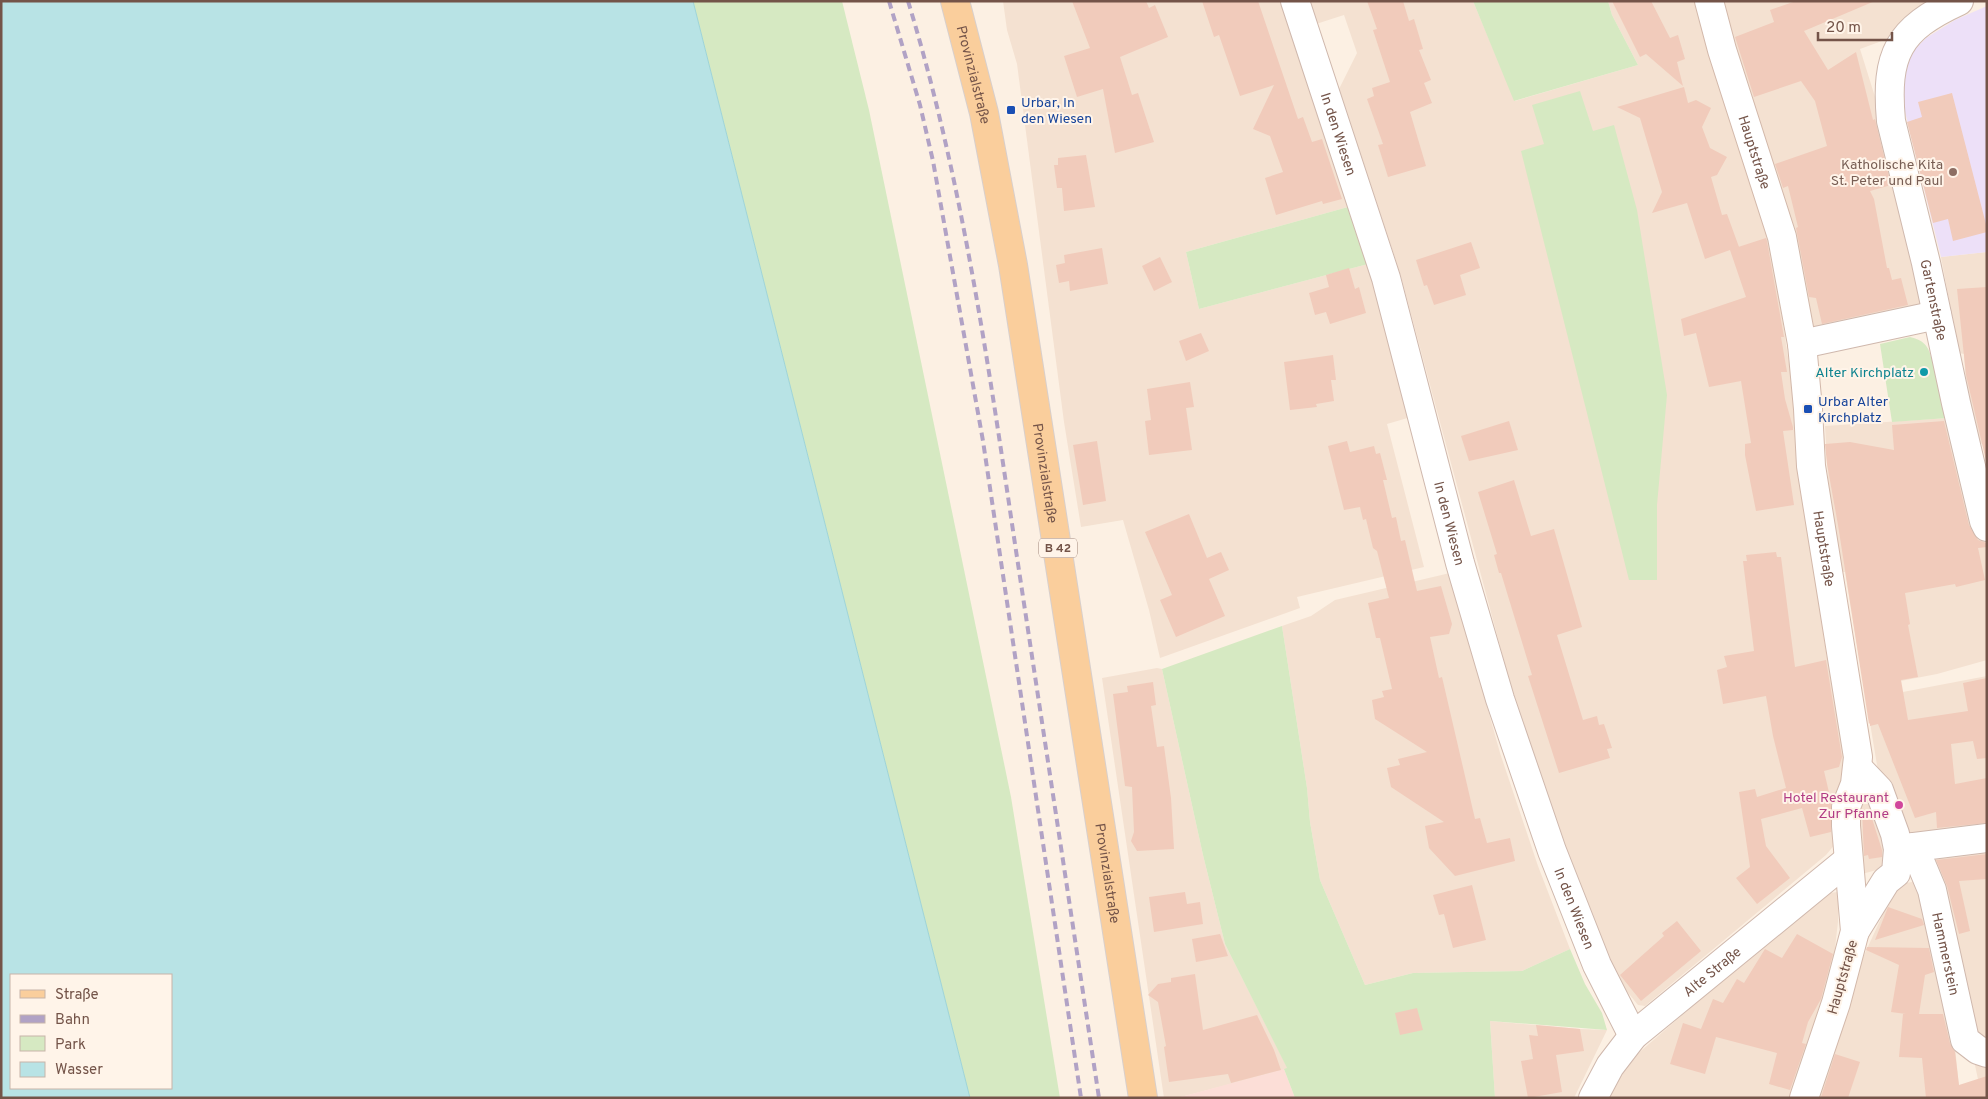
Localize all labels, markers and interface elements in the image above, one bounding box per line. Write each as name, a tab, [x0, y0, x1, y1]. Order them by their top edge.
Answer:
scale bar	[1818, 10, 1892, 42]
text: 20 m	[1826, 19, 1861, 38]
street label: Provinzialstraße	[952, 24, 993, 125]
street label: In den Wiesen	[1316, 91, 1359, 178]
place label: Urbar, In den Wiesen	[1021, 95, 1092, 128]
marker: Urbar, In den Wiesen	[1005, 104, 1017, 116]
street label: Hauptstraße	[1734, 114, 1773, 192]
place label: Katholische Kita St. Peter und Paul	[1831, 157, 1943, 190]
marker: Katholische Kita St. Peter und Paul	[1947, 166, 1959, 178]
street label: Gartenstraße	[1915, 258, 1949, 342]
place label: Alter Kirchplatz	[1815, 365, 1914, 382]
marker: Alter Kirchplatz	[1918, 366, 1930, 378]
place label: Urbar Alter Kirchplatz	[1818, 394, 1889, 427]
marker: Urbar Alter Kirchplatz	[1802, 403, 1814, 415]
street label: Provinzialstraße	[1028, 422, 1060, 524]
street label: In den Wiesen	[1429, 480, 1467, 568]
street label: Hauptstraße	[1808, 510, 1837, 588]
road number: B 42	[1039, 538, 1077, 558]
place label: Hotel Restaurant Zur Pfanne	[1783, 790, 1889, 823]
marker: Hotel Restaurant Zur Pfanne	[1893, 799, 1905, 811]
street label: Provinzialstraße	[1090, 822, 1123, 925]
street label: In den Wiesen	[1549, 866, 1597, 952]
street label: Hammerstein	[1927, 911, 1962, 997]
street label: Hauptstraße	[1825, 938, 1862, 1017]
street label: Alte Straße	[1680, 944, 1745, 1001]
legend	[10, 974, 172, 1089]
text: Straße	[55, 986, 99, 1005]
text: Bahn	[55, 1011, 90, 1030]
text: Park	[55, 1036, 86, 1055]
text: Wasser	[55, 1061, 103, 1080]

